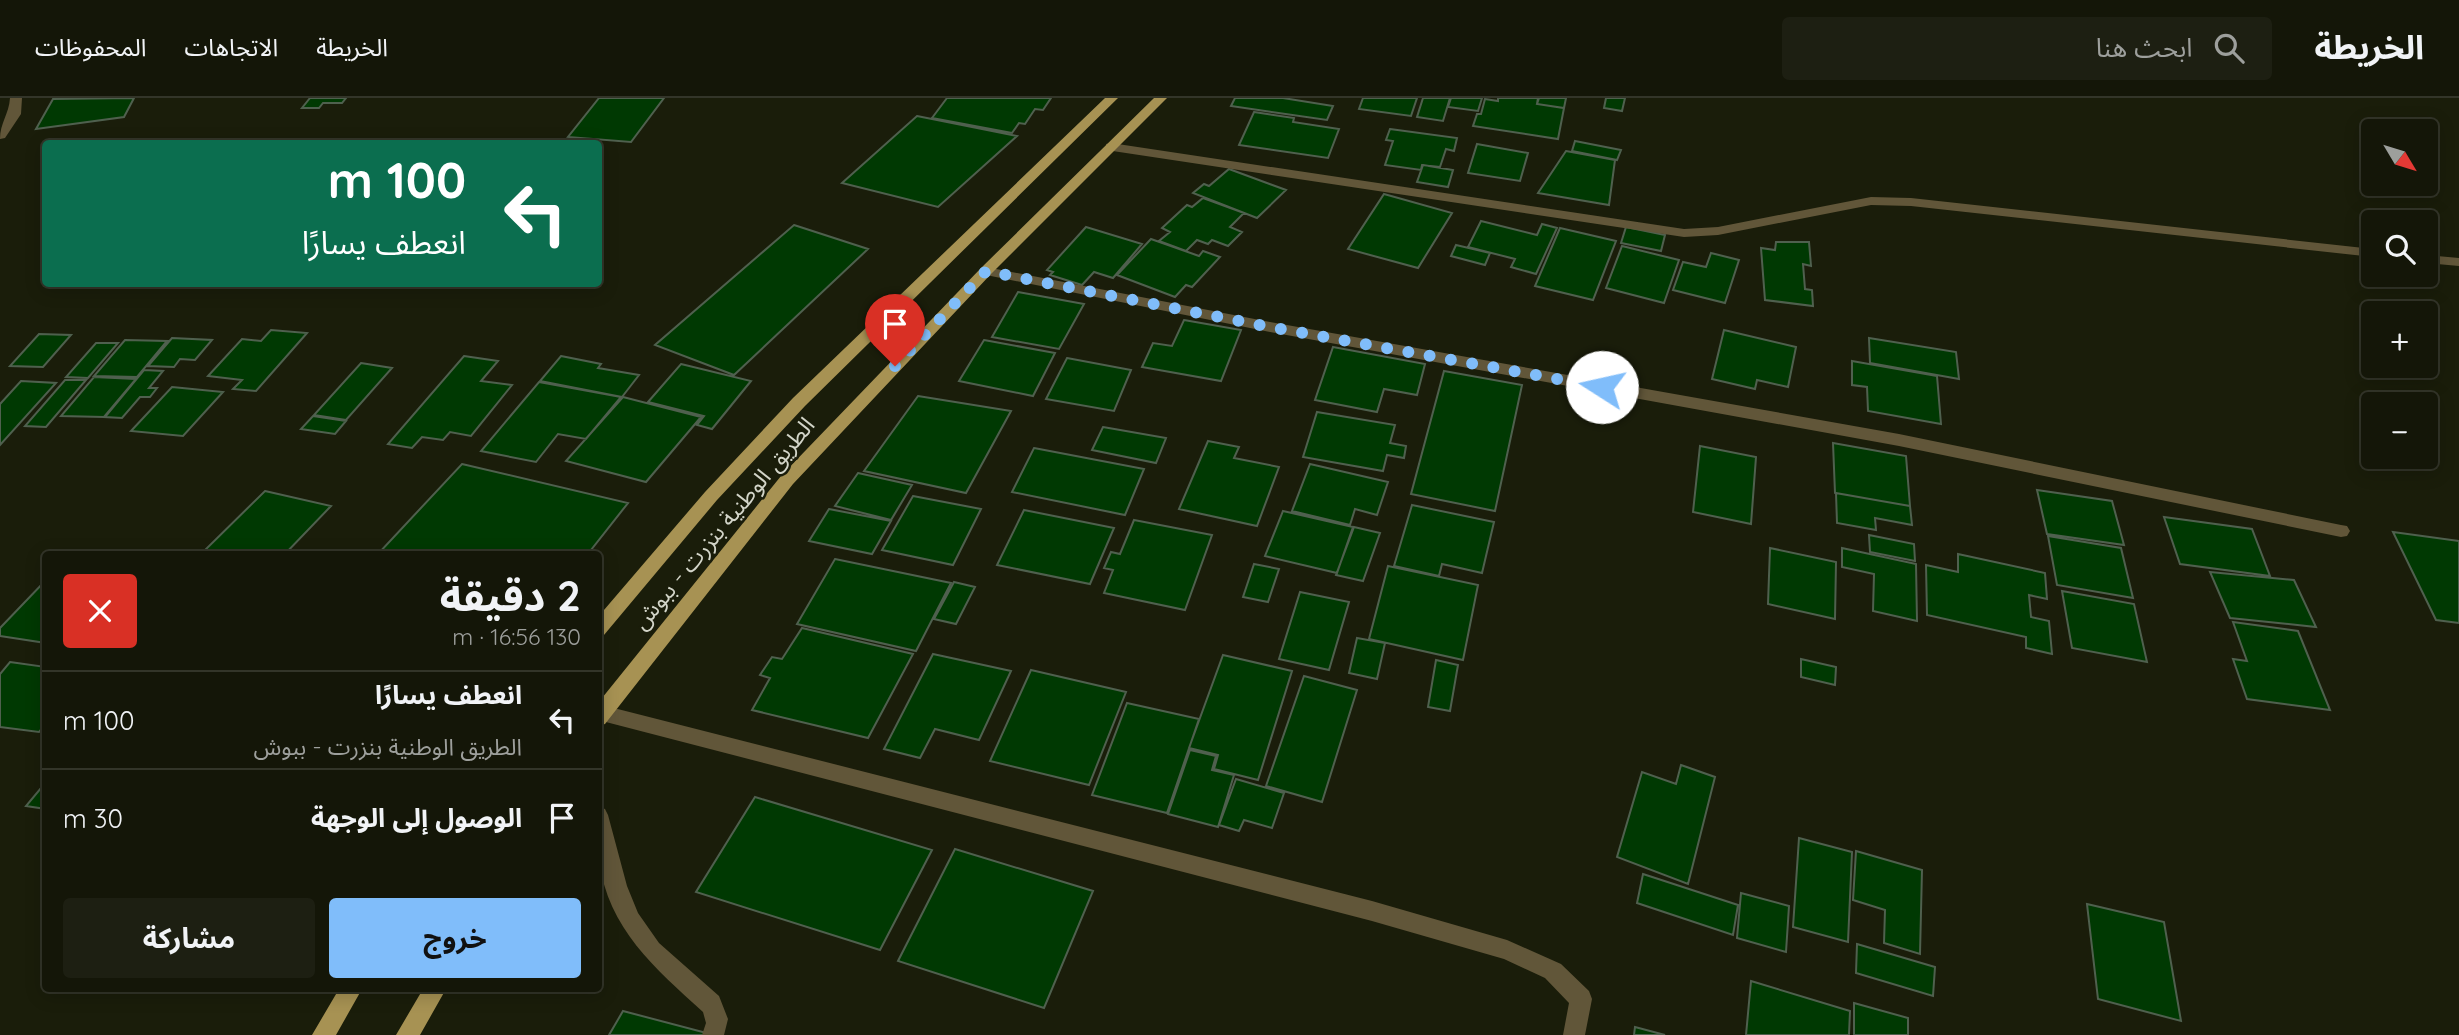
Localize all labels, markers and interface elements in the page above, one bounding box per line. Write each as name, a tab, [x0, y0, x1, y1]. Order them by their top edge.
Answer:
search box	[1782, 17, 2272, 80]
text: الخريطة	[2314, 26, 2424, 67]
icon: search	[2210, 29, 2248, 67]
text: ابحث هنا	[2096, 31, 2192, 64]
text: المحفوظات	[35, 32, 146, 62]
text: الاتجاهات	[184, 32, 278, 62]
text: الخريطة	[316, 32, 388, 62]
north arrow	[2361, 119, 2438, 196]
map controls	[2361, 119, 2438, 469]
text: 100 m	[328, 149, 466, 210]
icon: left	[490, 168, 581, 259]
button: search	[2361, 210, 2438, 287]
text: انعطف يسارًا	[302, 222, 466, 262]
pin	[865, 294, 925, 366]
button: +	[2361, 301, 2438, 378]
icon: arrive	[876, 305, 914, 343]
position arrow	[1565, 350, 1639, 424]
button: −	[2361, 392, 2438, 469]
street label: الطريق الوطنية بنزرت - ببوش	[626, 411, 820, 635]
text: 2 دقيقة	[440, 569, 581, 622]
button: close	[63, 574, 137, 648]
text: 130 m · 16:56	[452, 622, 581, 651]
text: انعطف يسارًا	[375, 678, 522, 711]
icon: left	[543, 701, 581, 739]
text: 100 m	[63, 704, 134, 737]
text: الطريق الوطنية بنزرت - ببوش	[254, 732, 522, 761]
icon: arrive	[543, 799, 581, 837]
text: الوصول إلى الوجهة	[311, 801, 522, 834]
text: 30 m	[63, 802, 123, 835]
button: مشاركة	[63, 898, 315, 978]
button: خروج	[329, 898, 581, 978]

